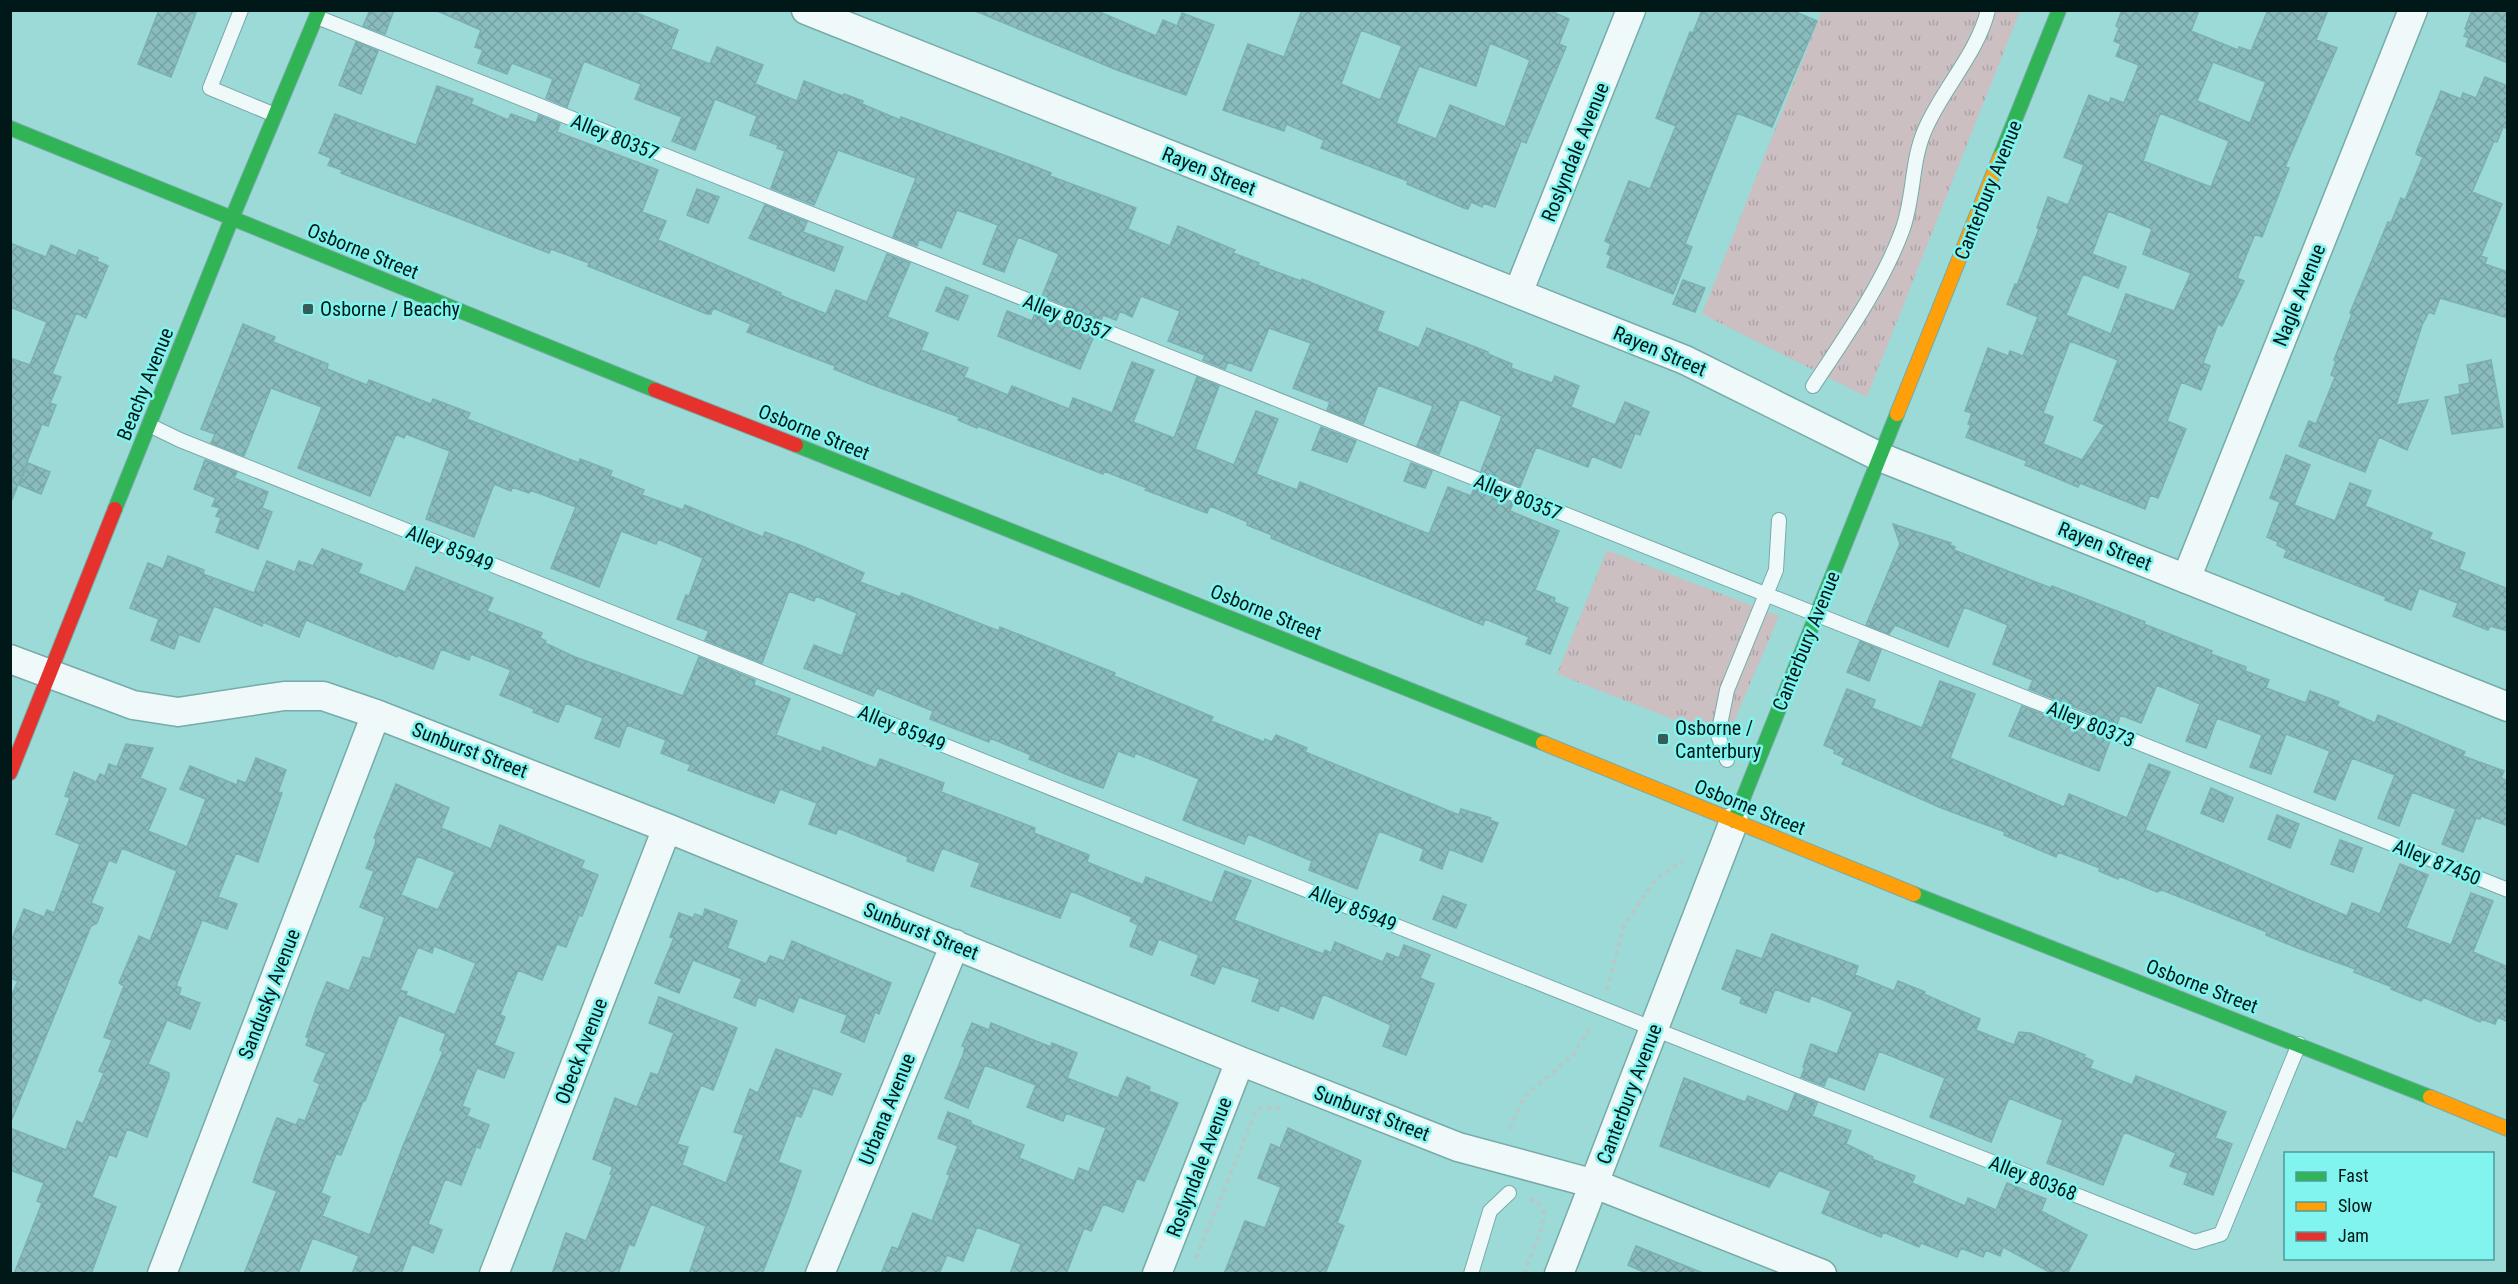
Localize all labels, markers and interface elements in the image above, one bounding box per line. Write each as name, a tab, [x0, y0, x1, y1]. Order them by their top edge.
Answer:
street label: Roslyndale Avenue	[1536, 79, 1614, 225]
street label: Alley 80357	[568, 109, 662, 165]
street label: Canterbury Avenue	[1949, 117, 2027, 263]
street label: Rayen Street	[1159, 141, 1259, 201]
street label: Osborne Street	[304, 218, 422, 284]
street label: Nagle Avenue	[2268, 240, 2330, 350]
street label: Alley 80357	[1020, 289, 1114, 345]
place label: Osborne / Beachy	[320, 297, 460, 321]
marker: Osborne / Beachy	[301, 302, 315, 316]
street label: Rayen Street	[1610, 321, 1710, 381]
street label: Beachy Avenue	[112, 324, 178, 444]
street label: Osborne Street	[755, 399, 873, 465]
street label: Alley 80357	[1471, 469, 1565, 525]
street label: Rayen Street	[2055, 516, 2155, 576]
street label: Alley 85949	[403, 520, 497, 576]
street label: Canterbury Avenue	[1767, 568, 1845, 714]
street label: Osborne Street	[1207, 579, 1325, 645]
street label: Alley 80373	[2044, 696, 2138, 752]
street label: Alley 85949	[855, 700, 949, 756]
place label: Osborne / Canterbury	[1675, 716, 1761, 763]
street label: Sunburst Street	[409, 717, 531, 783]
marker: Osborne / Canterbury	[1656, 732, 1670, 746]
street label: Osborne Street	[1691, 774, 1809, 840]
street label: Alley 87450	[2390, 834, 2484, 890]
street label: Alley 85949	[1306, 880, 1400, 936]
street label: Sunburst Street	[860, 897, 982, 965]
street label: Sandusky Avenue	[233, 925, 305, 1063]
street label: Osborne Street	[2143, 954, 2261, 1018]
street label: Obeck Avenue	[550, 995, 612, 1107]
street label: Canterbury Avenue	[1591, 1020, 1667, 1168]
street label: Urbana Avenue	[854, 1050, 920, 1168]
street label: Sunburst Street	[1311, 1080, 1433, 1146]
street label: Roslyndale Avenue	[1161, 1094, 1237, 1240]
street label: Alley 80368	[1986, 1150, 2080, 1206]
legend	[2284, 1152, 2494, 1260]
text: Fast	[2338, 1165, 2369, 1186]
text: Slow	[2338, 1195, 2373, 1216]
text: Jam	[2338, 1225, 2369, 1246]

